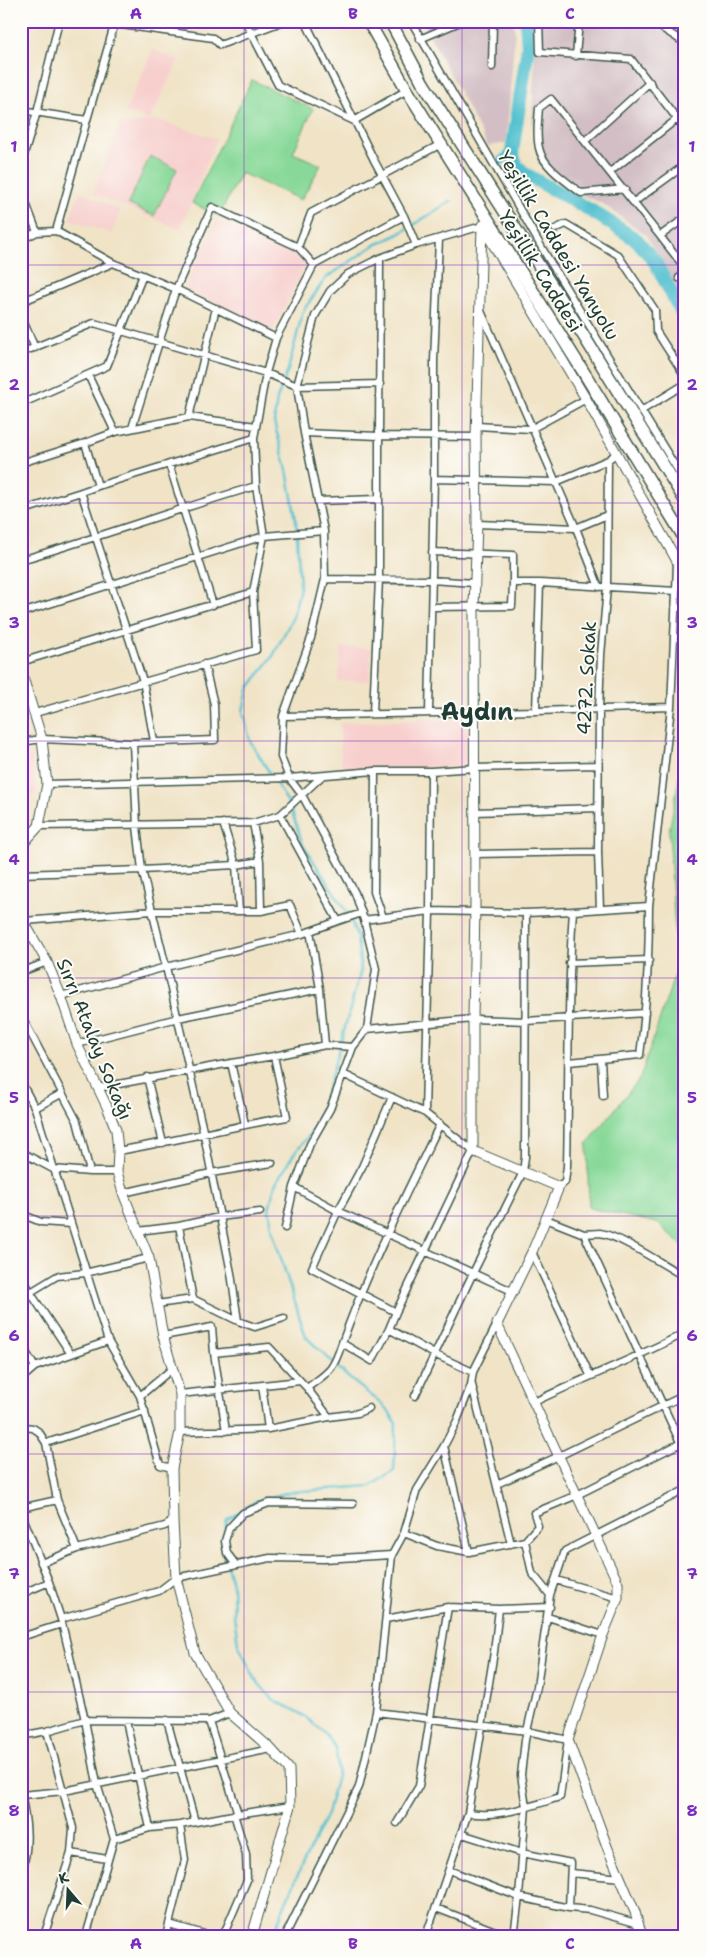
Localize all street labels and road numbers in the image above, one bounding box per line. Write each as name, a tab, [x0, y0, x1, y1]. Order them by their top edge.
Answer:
street label: Yeşillik Caddesi Yanyolu	[493, 146, 625, 344]
street label: Yeşillik Caddesi	[494, 206, 588, 336]
street label: 4272. Sokak	[571, 620, 602, 736]
street label: Sırrı Atalay Sokağı	[51, 955, 138, 1124]

